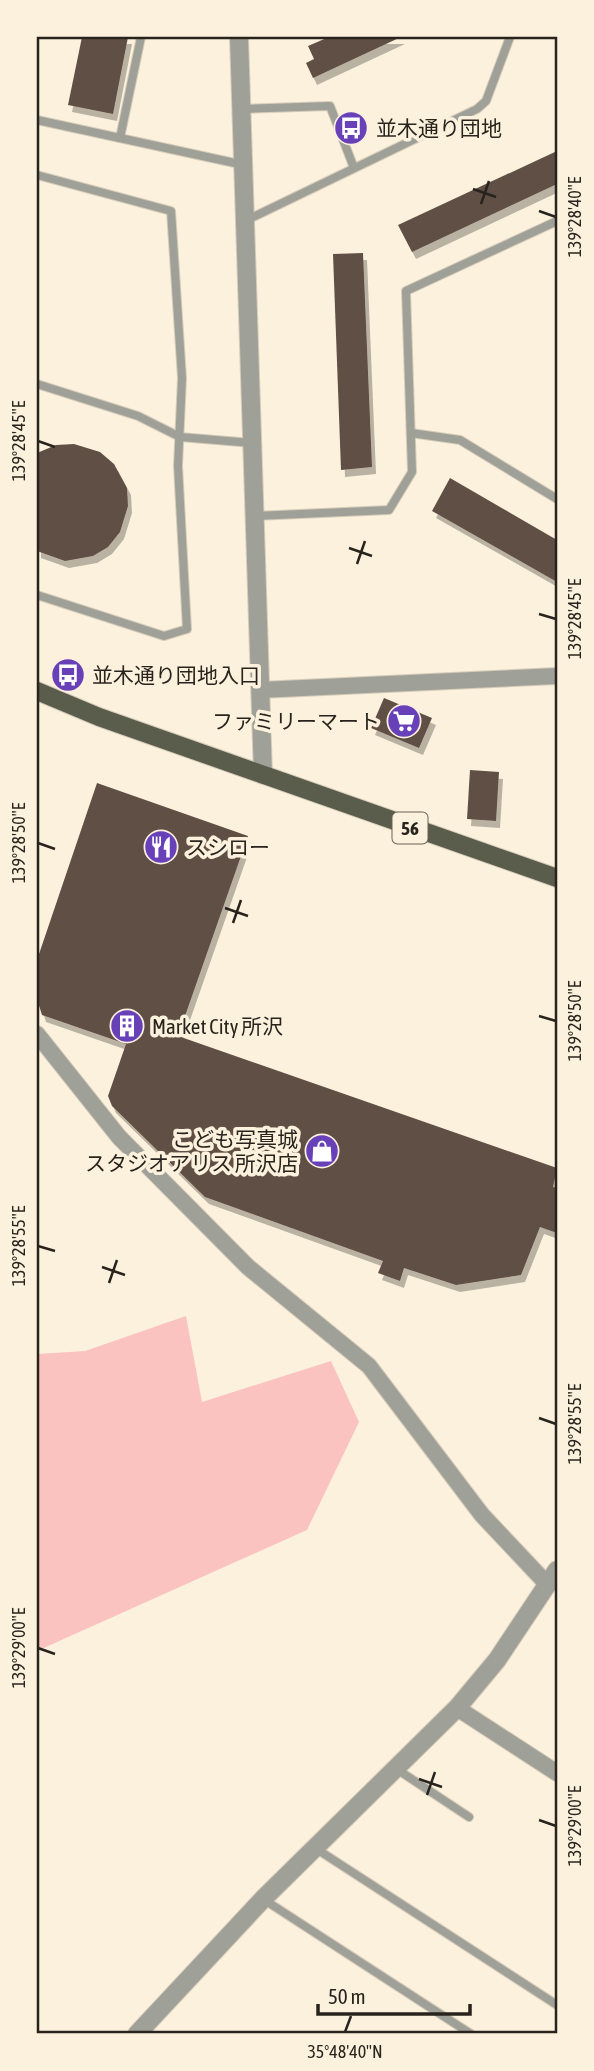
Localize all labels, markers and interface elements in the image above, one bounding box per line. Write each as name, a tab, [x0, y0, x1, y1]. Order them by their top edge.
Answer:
bus stop icon: 並木通り団地	[332, 109, 370, 147]
place label: 並木通り団地	[376, 116, 502, 140]
text: 139°28'40"E	[564, 176, 585, 257]
text: 139°28'45"E	[8, 400, 29, 481]
text: 139°28'45"E	[564, 578, 585, 659]
bus stop icon: 並木通り団地入口	[49, 656, 87, 694]
place label: 並木通り団地入口	[92, 663, 260, 687]
supermarket icon: ファミリーマート	[385, 702, 423, 740]
place label: ファミリーマート	[212, 709, 380, 733]
text: 139°28'50"E	[8, 802, 29, 883]
road number: 56	[392, 813, 428, 844]
restaurant icon: スシロー	[142, 828, 180, 866]
place label: スシロー	[186, 835, 270, 859]
text: 139°28'50"E	[564, 980, 585, 1061]
building icon: Market City 所沢	[108, 1007, 146, 1045]
place label: Market City 所沢	[152, 1014, 283, 1038]
place label: こども写真城 スタジオアリス 所沢店	[85, 1127, 298, 1175]
shop icon: こども写真城 スタジオアリス 所沢店	[303, 1132, 341, 1170]
text: 139°28'55"E	[8, 1205, 29, 1286]
text: 139°28'55"E	[564, 1383, 585, 1464]
text: 139°29'00"E	[8, 1607, 29, 1688]
text: 139°29'00"E	[564, 1785, 585, 1866]
scale bar	[318, 1973, 470, 2017]
text: 50 m	[328, 1984, 366, 2008]
text: 35°48'40"N	[307, 2041, 383, 2062]

